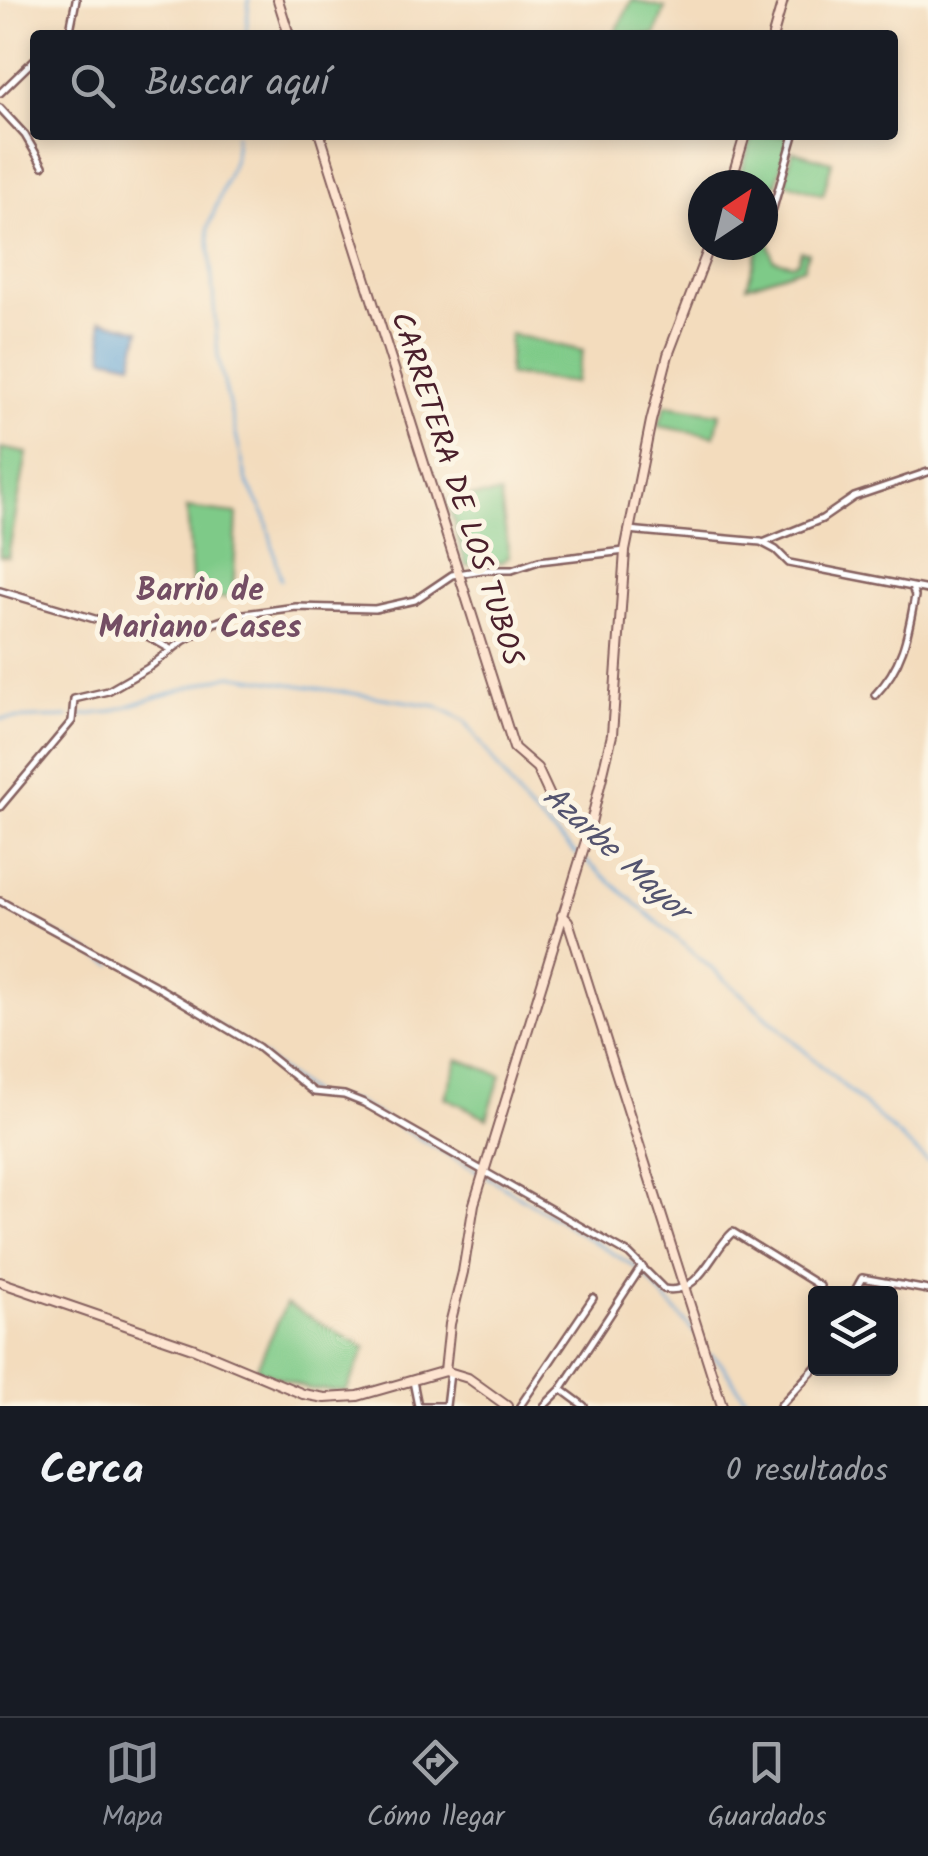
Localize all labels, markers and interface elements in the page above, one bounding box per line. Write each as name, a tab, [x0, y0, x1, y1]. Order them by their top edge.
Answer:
search box	[30, 30, 898, 140]
text: Buscar aquí	[145, 55, 329, 115]
icon: search	[65, 58, 120, 113]
north arrow	[688, 170, 778, 260]
street label: CARRETERA DE LOS TUBOS	[376, 306, 536, 672]
district label: Barrio de Mariano Cases	[99, 566, 302, 654]
water label: Azarbe Mayor	[530, 774, 705, 939]
map controls	[808, 1286, 898, 1376]
button: layers	[808, 1286, 898, 1376]
text: Cerca	[40, 1438, 144, 1505]
text: 0 resultados	[726, 1446, 888, 1497]
tab: Mapa	[102, 1735, 163, 1840]
tab: Cómo llegar	[367, 1735, 504, 1840]
tab: Guardados	[708, 1735, 826, 1840]

